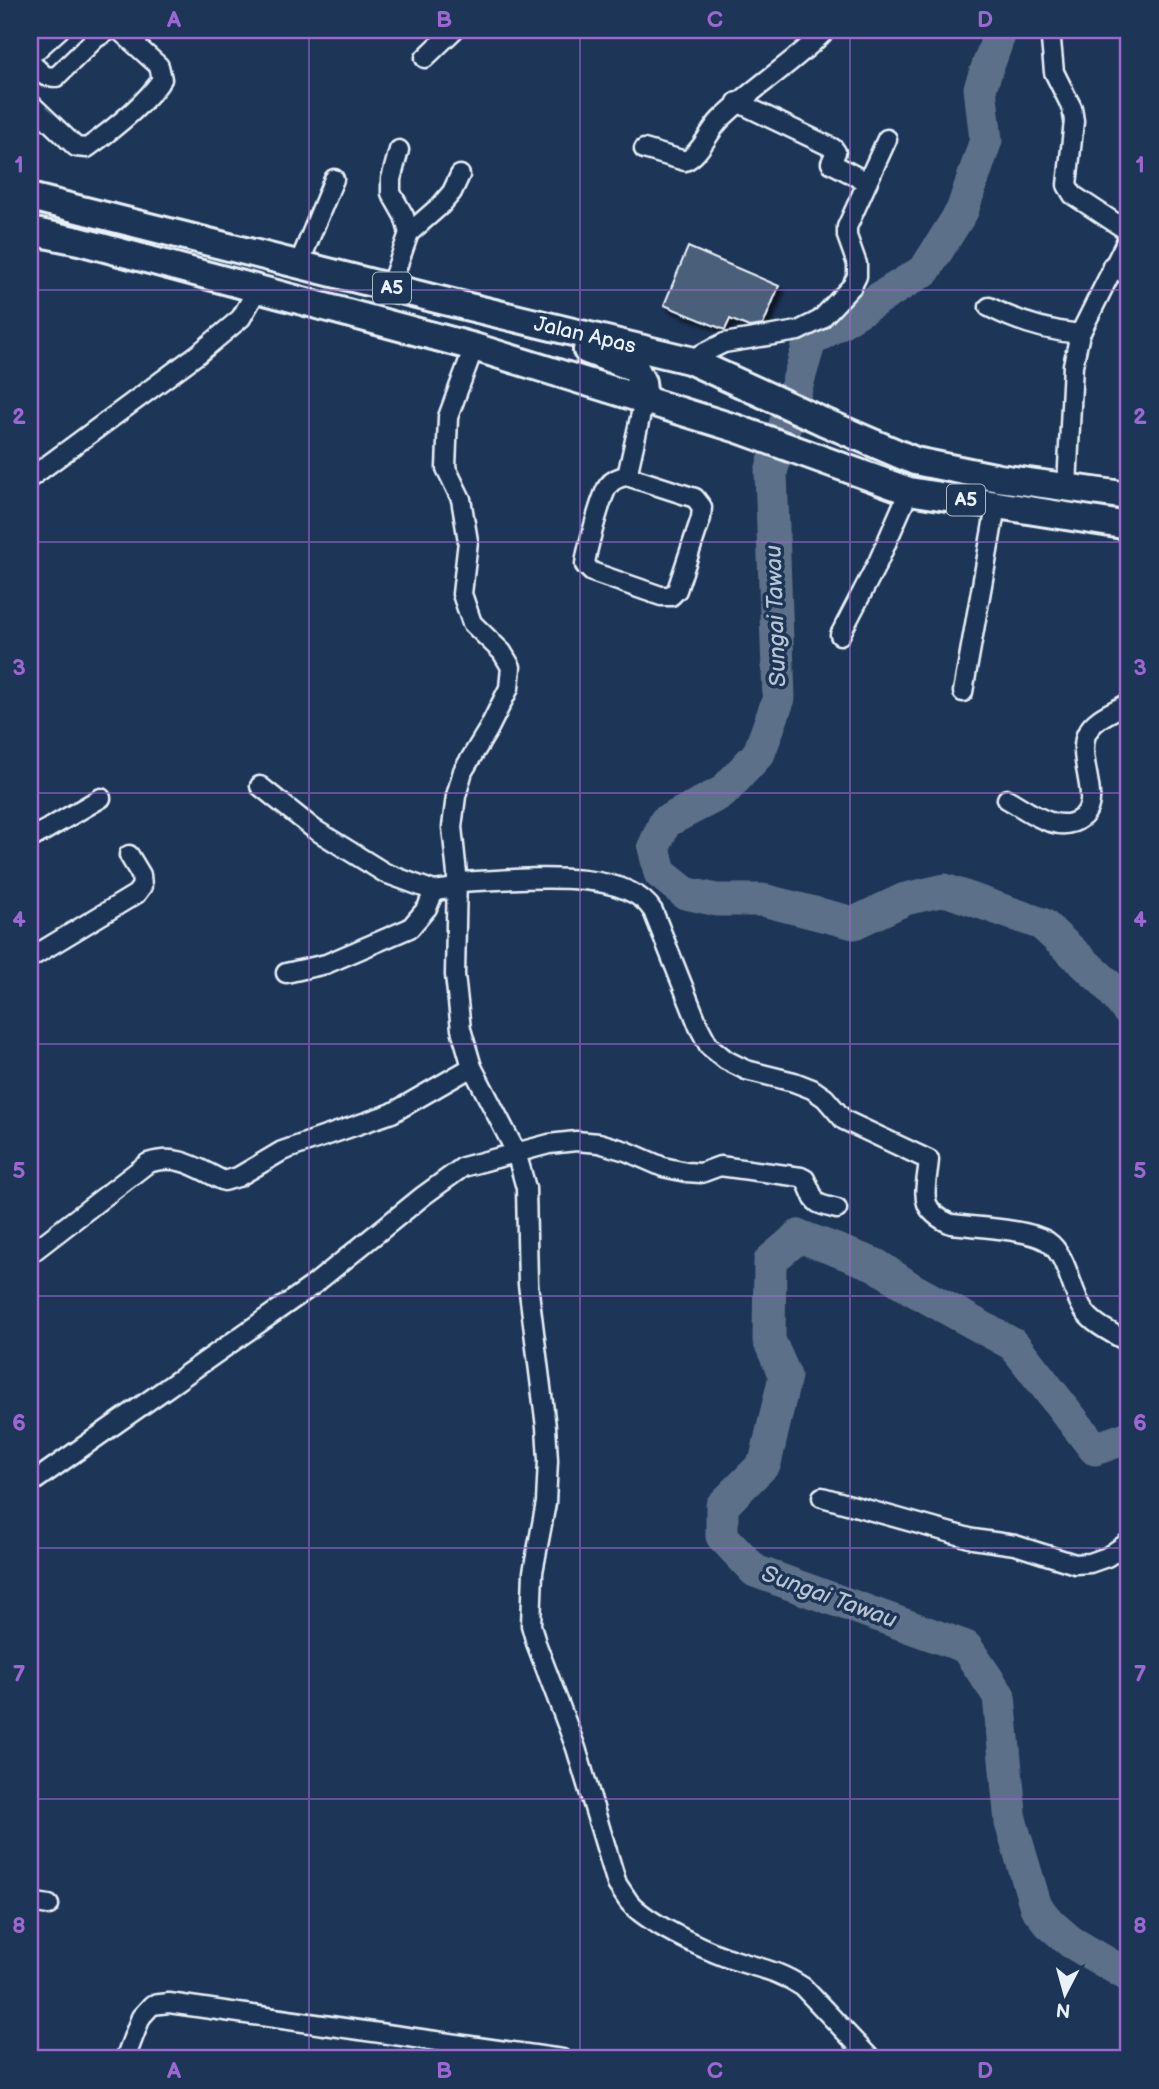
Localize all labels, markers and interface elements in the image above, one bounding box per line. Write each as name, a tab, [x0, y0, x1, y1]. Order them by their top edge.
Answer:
text: A	[166, 6, 182, 34]
text: B	[436, 6, 452, 34]
text: C	[707, 6, 723, 34]
text: D	[977, 6, 993, 34]
text: 1	[14, 151, 24, 179]
text: 1	[1135, 151, 1145, 179]
road number: A5	[373, 272, 411, 304]
street label: Jalan Apas	[532, 311, 638, 359]
text: 2	[12, 403, 26, 431]
text: 2	[1133, 403, 1147, 431]
road number: A5	[947, 485, 985, 516]
water label: Sungai Tawau	[760, 544, 792, 687]
text: 3	[12, 654, 26, 682]
text: 3	[1133, 654, 1147, 682]
text: 4	[12, 906, 26, 934]
text: 4	[1133, 906, 1147, 934]
text: 5	[12, 1157, 26, 1185]
text: 5	[1133, 1157, 1147, 1185]
text: 6	[12, 1409, 26, 1437]
text: 6	[1133, 1409, 1147, 1437]
water label: Sungai Tawau	[758, 1560, 901, 1634]
text: 7	[13, 1660, 26, 1688]
text: 7	[1134, 1660, 1147, 1688]
text: 8	[12, 1912, 26, 1940]
text: 8	[1133, 1912, 1147, 1940]
north arrow	[1030, 1960, 1100, 2030]
text: N	[1055, 1997, 1072, 2022]
text: A	[166, 2057, 182, 2085]
text: B	[436, 2057, 452, 2085]
text: C	[707, 2057, 723, 2085]
text: D	[977, 2057, 993, 2085]

